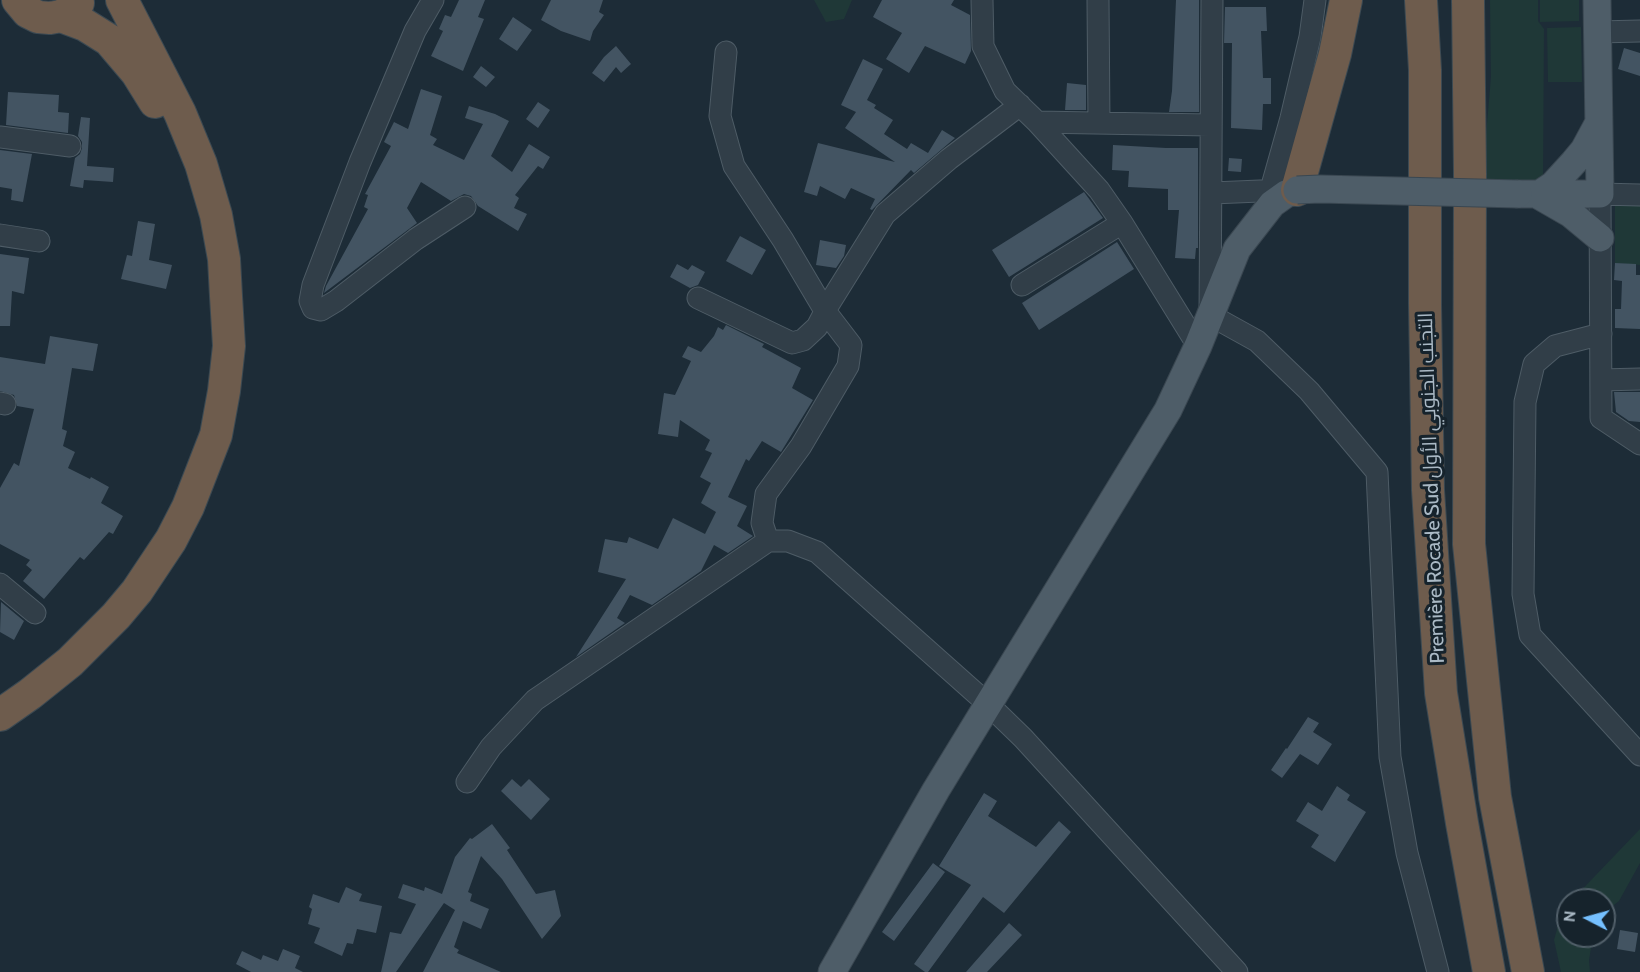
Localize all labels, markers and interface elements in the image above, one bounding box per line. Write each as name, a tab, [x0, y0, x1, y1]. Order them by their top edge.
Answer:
street label: Première Rocade Sud التجنب الجنوبي الأول	[1414, 312, 1450, 664]
north arrow	[1556, 888, 1616, 948]
text: N	[1560, 910, 1580, 923]

